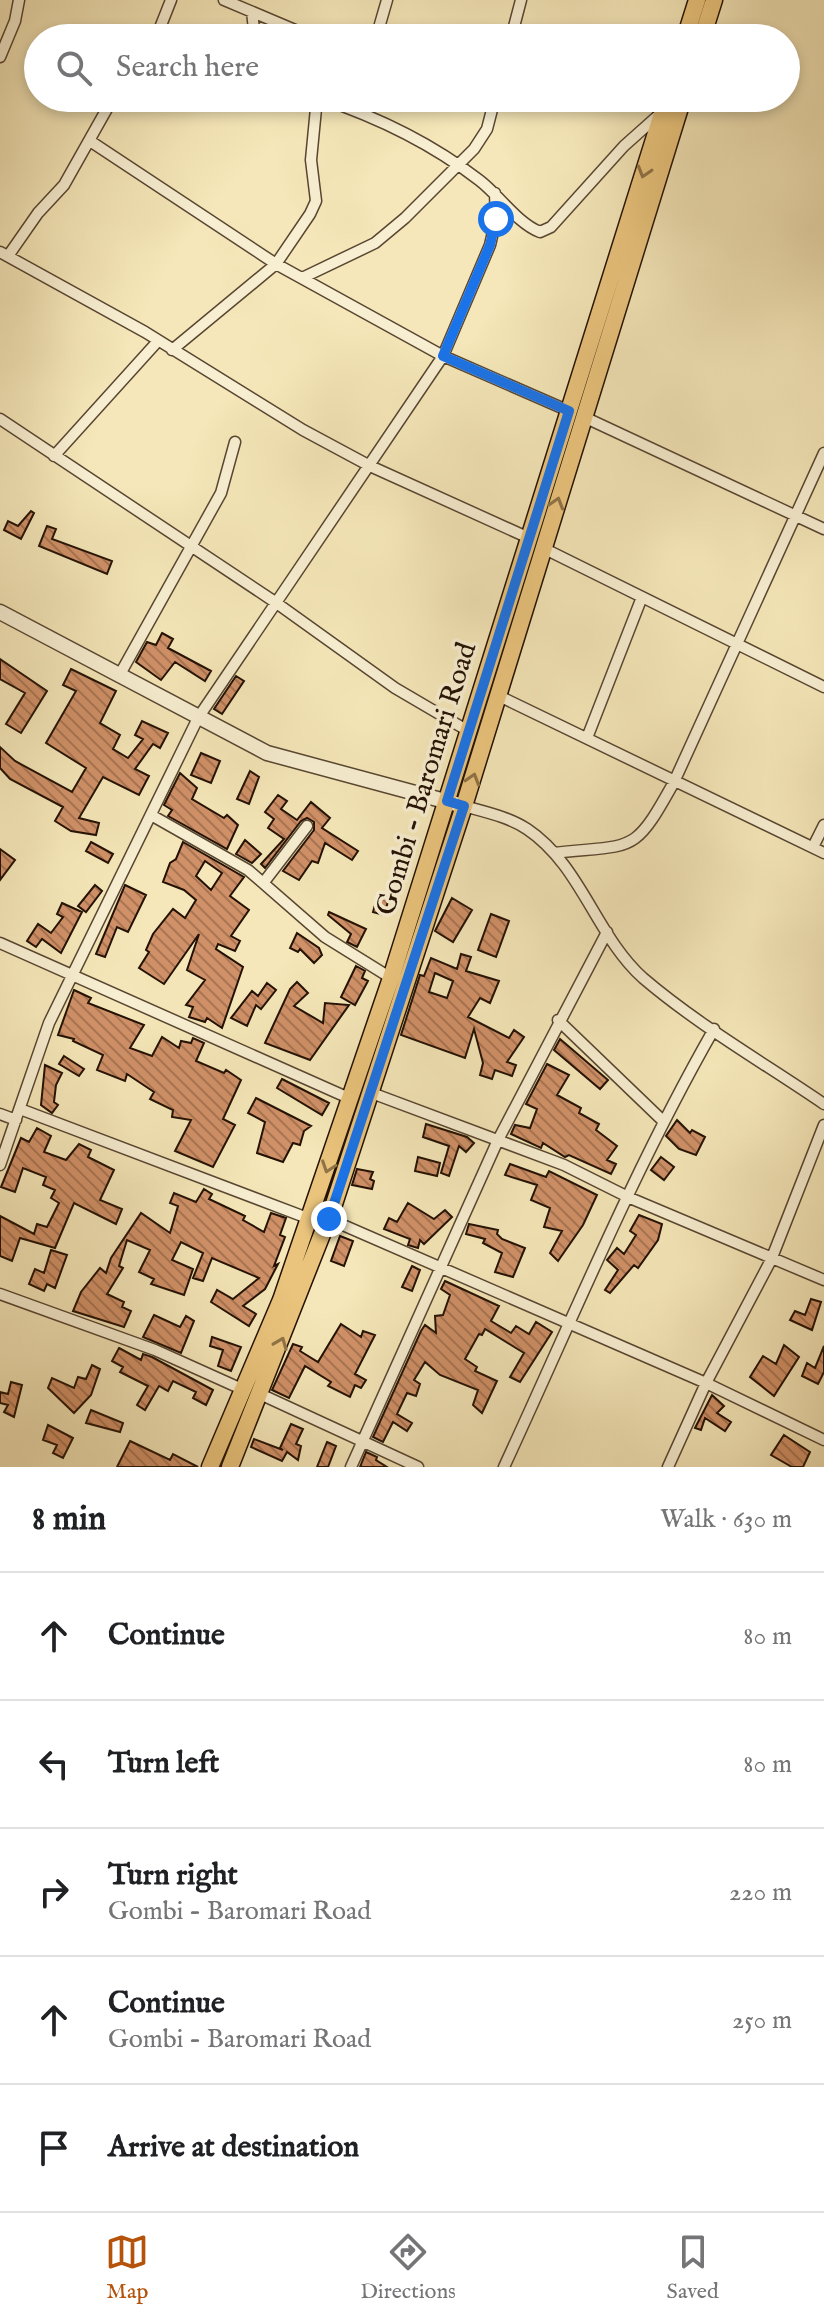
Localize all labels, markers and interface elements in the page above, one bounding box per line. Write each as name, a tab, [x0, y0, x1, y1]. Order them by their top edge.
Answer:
search box	[24, 24, 800, 112]
icon: search	[52, 46, 96, 90]
text: Search here	[116, 49, 259, 87]
one-way arrow	[637, 165, 653, 179]
route start	[478, 201, 514, 237]
one-way arrow	[548, 497, 564, 511]
street label: Gombi - Baromari Road	[369, 638, 485, 920]
one-way arrow	[463, 772, 479, 786]
one-way arrow	[321, 1160, 337, 1174]
route end	[311, 1201, 347, 1237]
one-way arrow	[271, 1337, 287, 1351]
text: 8 min	[32, 1498, 106, 1541]
text: Walk · 630 m	[660, 1503, 792, 1536]
icon: ahead	[32, 1614, 76, 1658]
text: Continue	[108, 1617, 225, 1655]
text: 80 m	[743, 1620, 792, 1653]
icon: left	[32, 1742, 76, 1786]
text: Turn left	[108, 1745, 219, 1783]
text: 80 m	[743, 1748, 792, 1781]
text: Turn right	[108, 1857, 238, 1895]
icon: right	[32, 1870, 76, 1914]
text: 220 m	[729, 1876, 792, 1909]
text: Gombi - Baromari Road	[108, 1895, 371, 1928]
text: Continue	[108, 1985, 225, 2023]
icon: ahead	[32, 1998, 76, 2042]
text: 250 m	[732, 2004, 792, 2037]
text: Gombi - Baromari Road	[108, 2023, 371, 2056]
icon: arrive	[32, 2126, 76, 2170]
text: Arrive at destination	[108, 2129, 359, 2167]
tab: Map	[105, 2230, 149, 2306]
tab: Directions	[360, 2230, 456, 2306]
tab: Saved	[667, 2230, 719, 2306]

